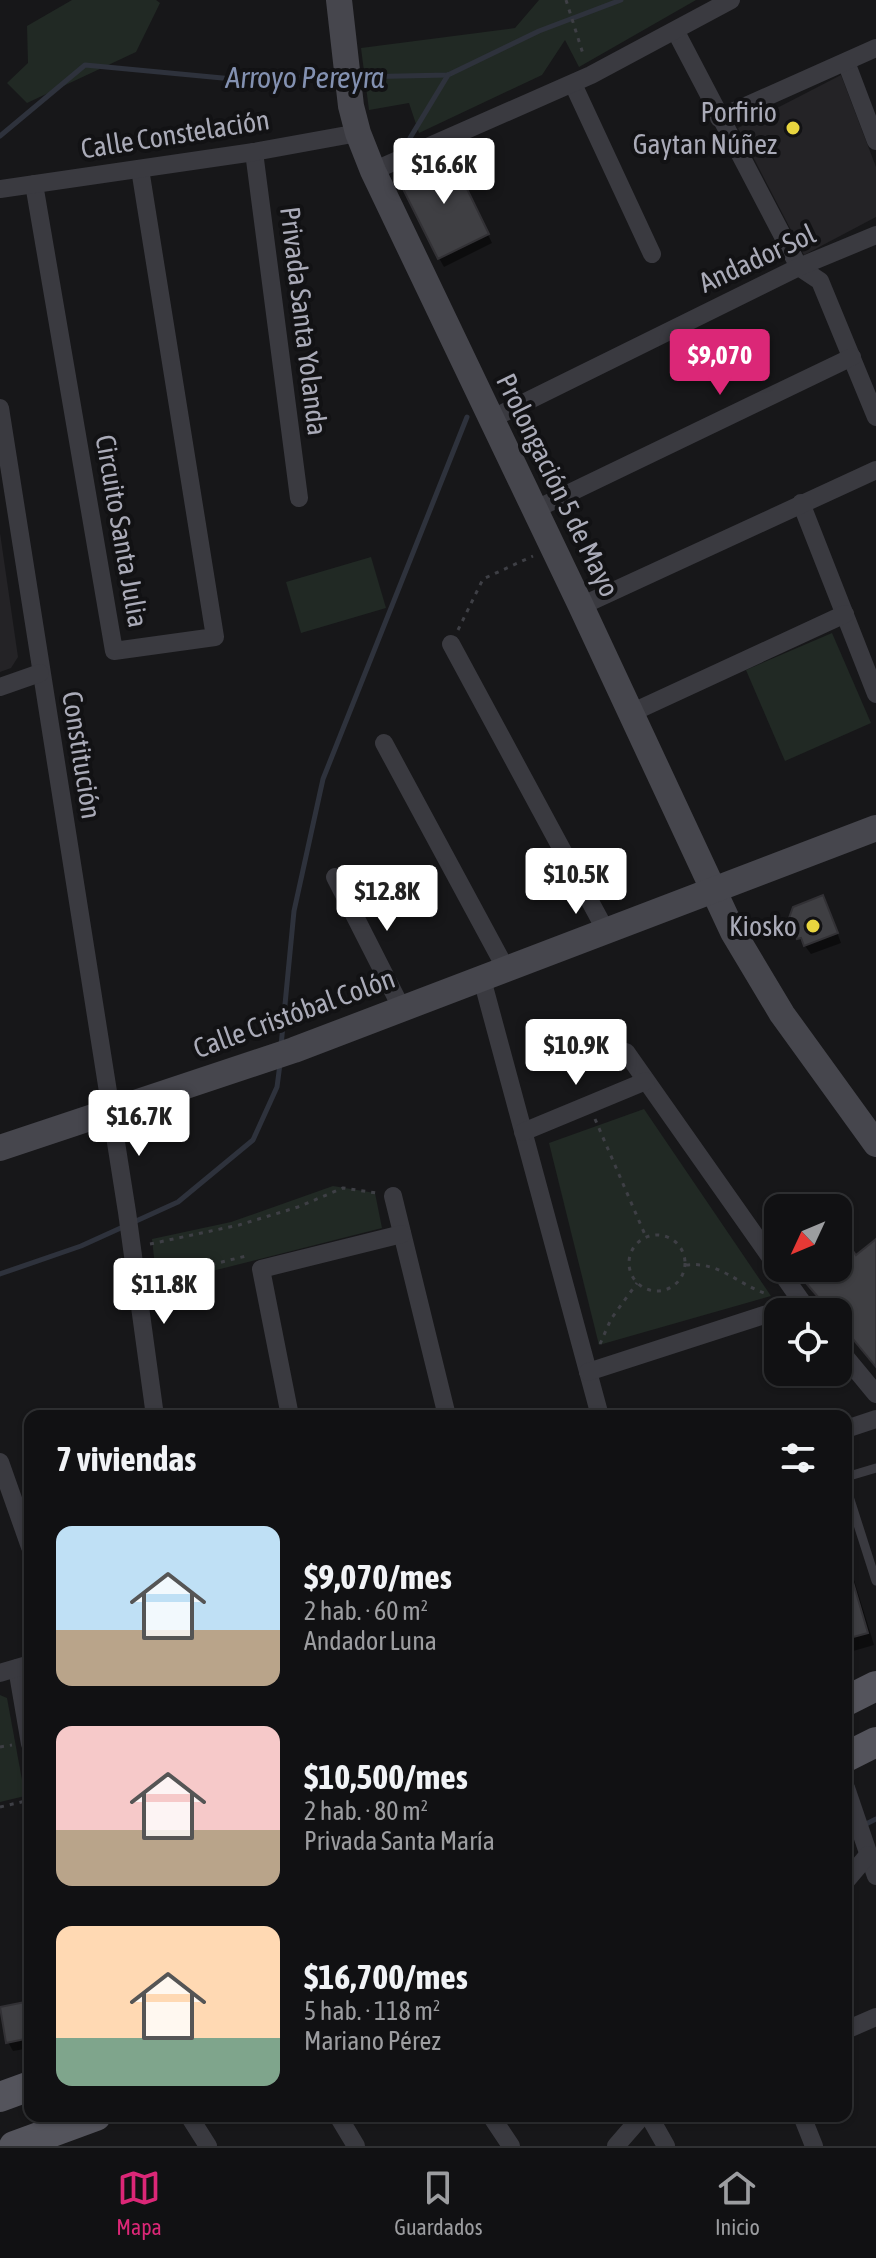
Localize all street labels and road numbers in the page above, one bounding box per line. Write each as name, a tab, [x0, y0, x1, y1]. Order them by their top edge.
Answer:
street label: Calle Constelación	[78, 103, 272, 165]
street label: Privada Santa Yolanda	[274, 205, 334, 437]
street label: Andador Sol	[694, 217, 821, 299]
street label: Prolongación 5 de Mayo	[490, 368, 626, 602]
street label: Circuito Santa Julia	[89, 432, 155, 630]
street label: Constitución	[56, 689, 108, 821]
street label: Calle Cristóbal Colón	[189, 962, 399, 1064]

